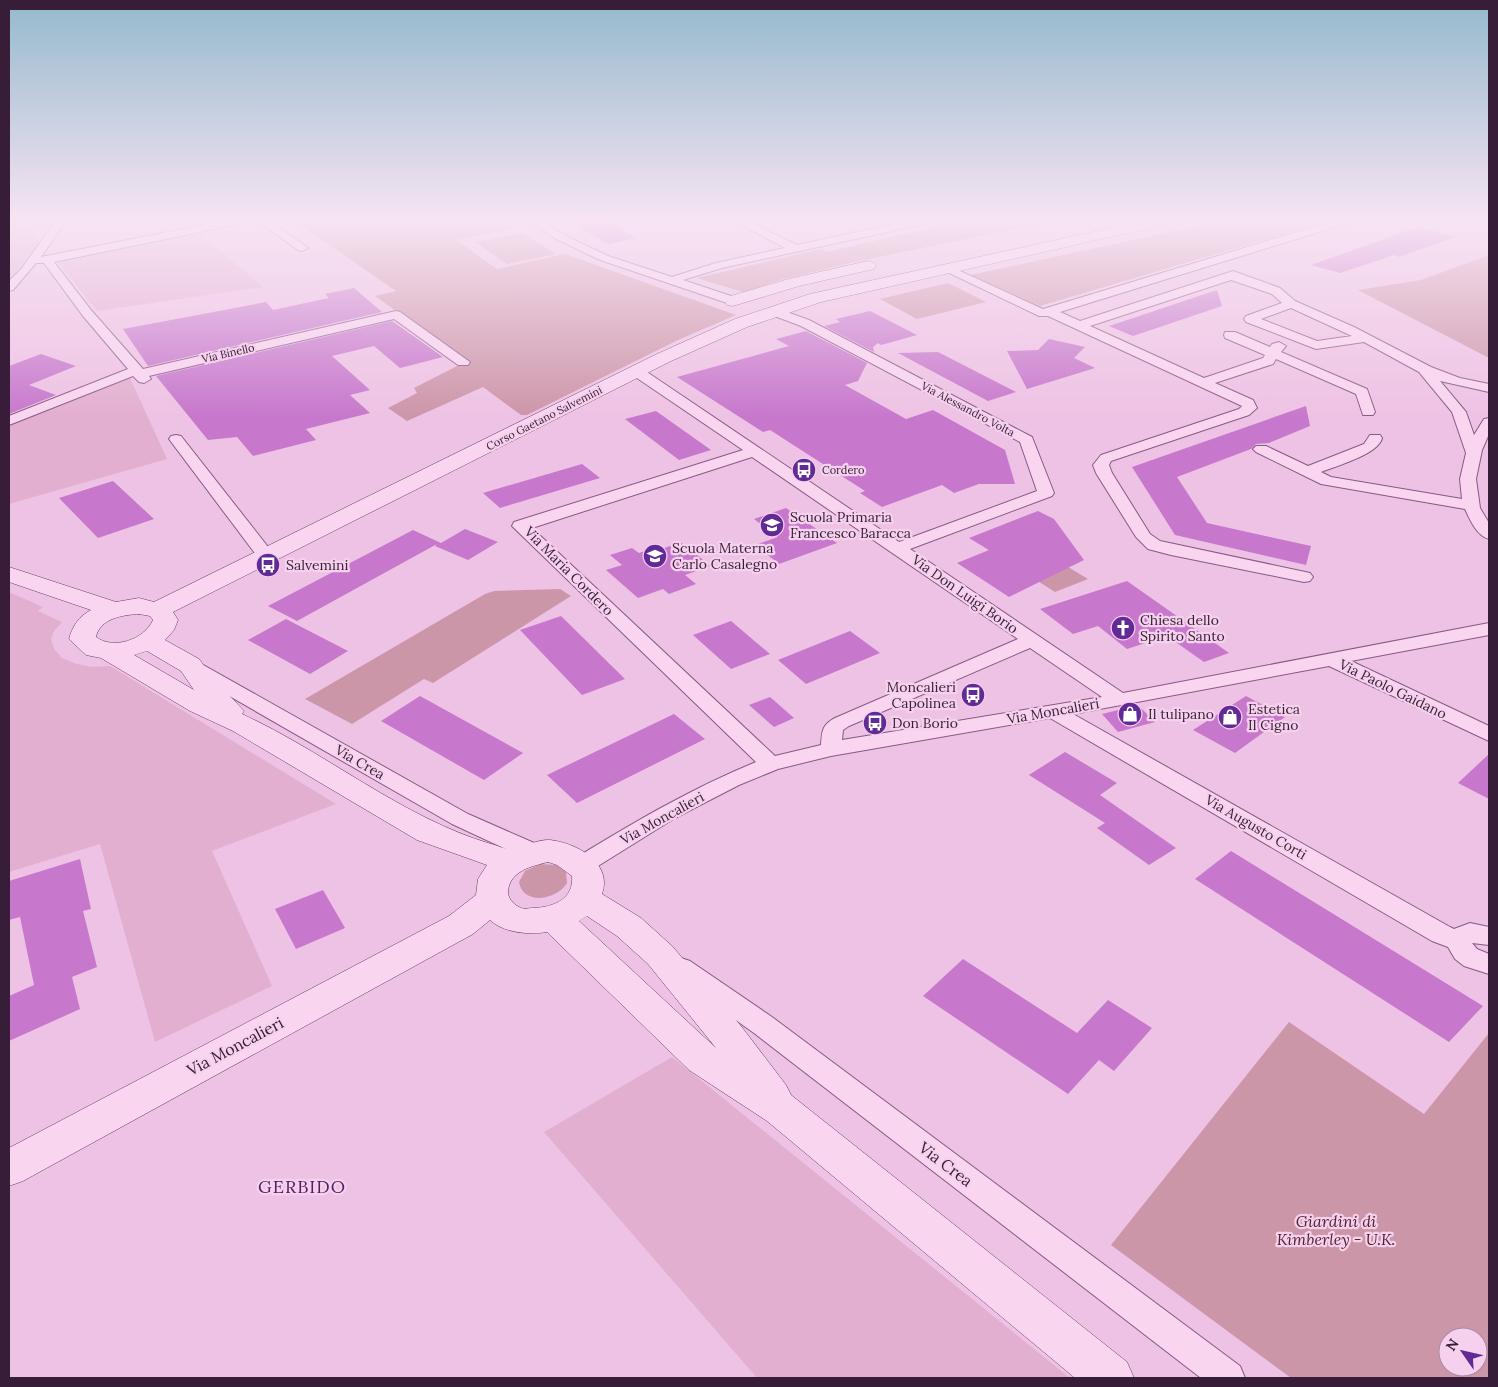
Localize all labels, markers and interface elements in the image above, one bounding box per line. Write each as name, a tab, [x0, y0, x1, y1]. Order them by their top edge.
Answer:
street label: Via Binello	[199, 340, 256, 366]
street label: Via Alessandro Volta	[918, 378, 1017, 440]
street label: Corso Gaetano Salvemini	[484, 383, 604, 453]
bus stop icon: Cordero	[791, 457, 817, 483]
place label: Cordero	[822, 463, 864, 477]
place label: Scuola Primaria Francesco Baracca	[790, 508, 911, 542]
school or university icon: Scuola Primaria Francesco Baracca	[759, 512, 785, 538]
street label: Via Maria Cordero	[520, 522, 617, 619]
place label: Scuola Materna Carlo Casalegno	[672, 539, 777, 573]
school or university icon: Scuola Materna Carlo Casalegno	[642, 543, 668, 569]
street label: Via Don Luigi Borio	[908, 550, 1022, 637]
bus stop icon: Salvemini	[255, 552, 281, 578]
place label: Salvemini	[286, 556, 348, 574]
place label: Chiesa dello Spirito Santo	[1140, 611, 1225, 645]
church icon: Chiesa dello Spirito Santo	[1110, 615, 1136, 641]
street label: Via Paolo Gaidano	[1335, 655, 1450, 723]
place label: Moncalieri Capolinea	[887, 678, 956, 712]
bus stop icon: Moncalieri Capolinea	[960, 682, 986, 708]
street label: Via Moncalieri	[1005, 694, 1101, 728]
place label: Estetica Il Cigno	[1248, 700, 1300, 734]
shop icon: Il tulipano	[1117, 701, 1143, 727]
shop icon: Estetica Il Cigno	[1217, 704, 1243, 730]
place label: Il tulipano	[1148, 705, 1214, 723]
bus stop icon: Don Borio	[862, 710, 888, 736]
place label: Don Borio	[892, 714, 958, 732]
street label: Via Crea	[331, 740, 388, 783]
street label: Via Moncalieri	[616, 788, 707, 849]
street label: Via Augusto Corti	[1201, 790, 1310, 863]
street label: Via Moncalieri	[182, 1012, 287, 1080]
street label: Via Crea	[914, 1137, 977, 1191]
district label: GERBIDO	[258, 1175, 346, 1198]
park label: Giardini di Kimberley - U.K.	[1277, 1211, 1395, 1249]
north arrow	[1438, 1327, 1488, 1377]
text: N	[1442, 1335, 1463, 1354]

